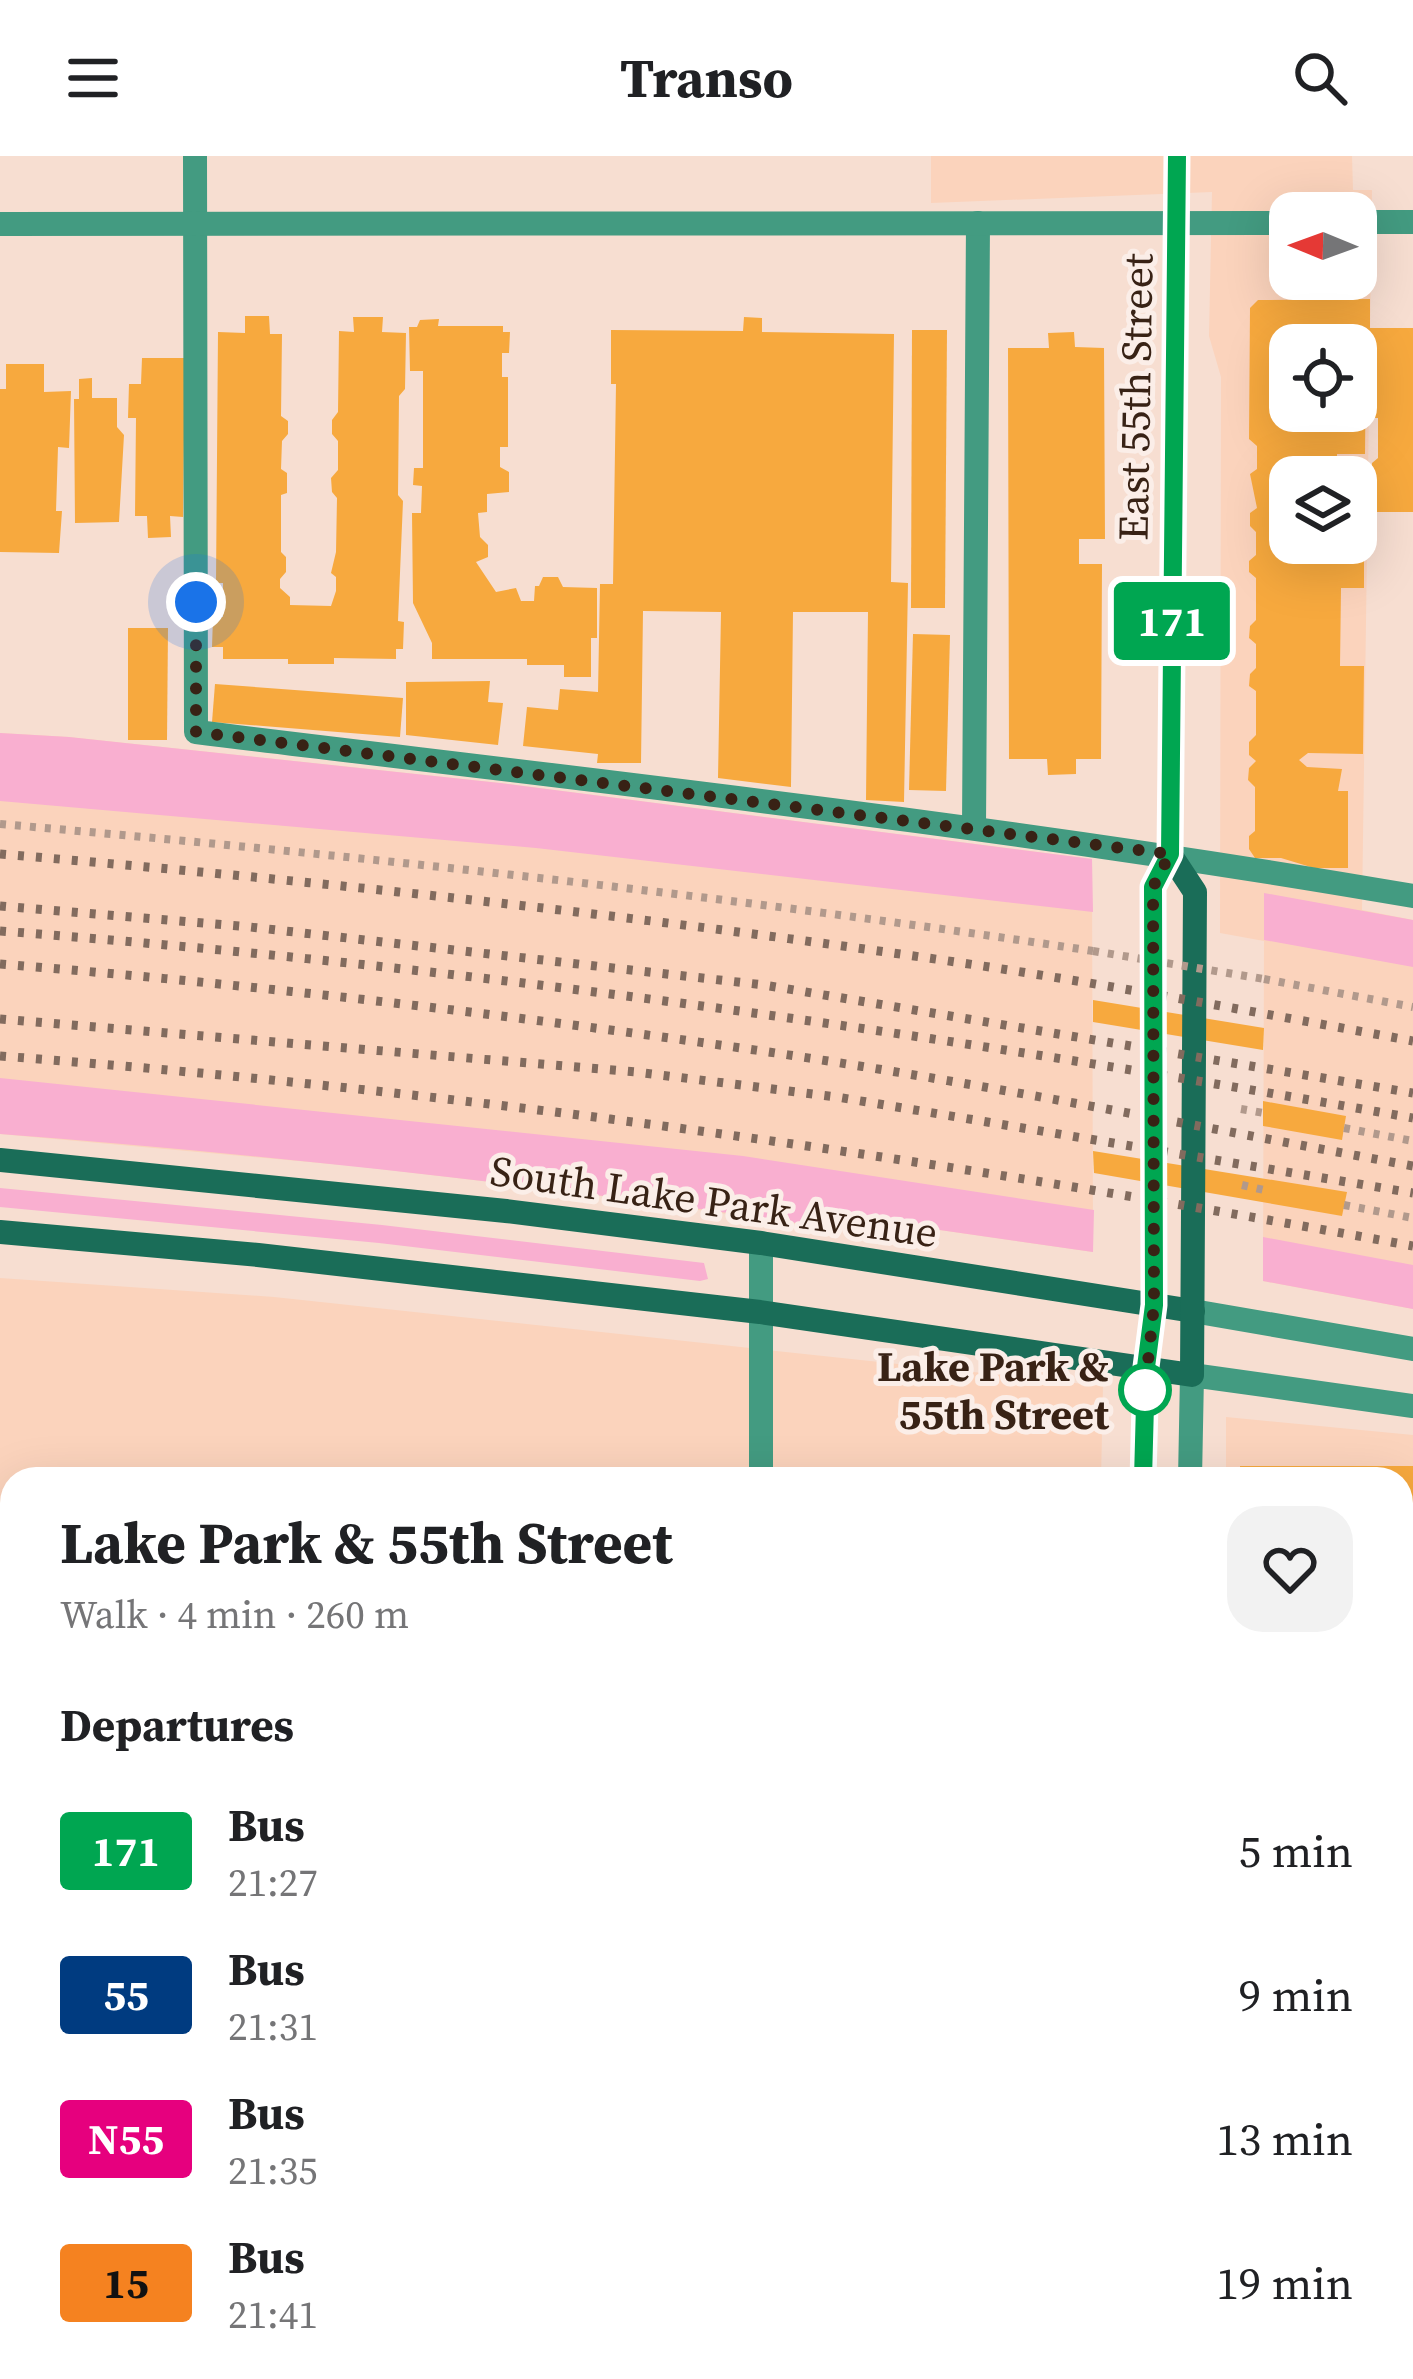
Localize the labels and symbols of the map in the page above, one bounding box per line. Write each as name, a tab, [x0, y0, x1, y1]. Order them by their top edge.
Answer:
north arrow	[1269, 192, 1377, 300]
street label: East 55th Street	[1103, 252, 1167, 541]
your location	[166, 572, 226, 632]
line badge: 171	[1103, 582, 1241, 660]
street label: South Lake Park Avenue	[487, 1141, 941, 1261]
place label: Lake Park & 55th Street	[877, 1337, 1110, 1443]
marker: Lake Park & 55th Street	[1120, 1365, 1170, 1415]

